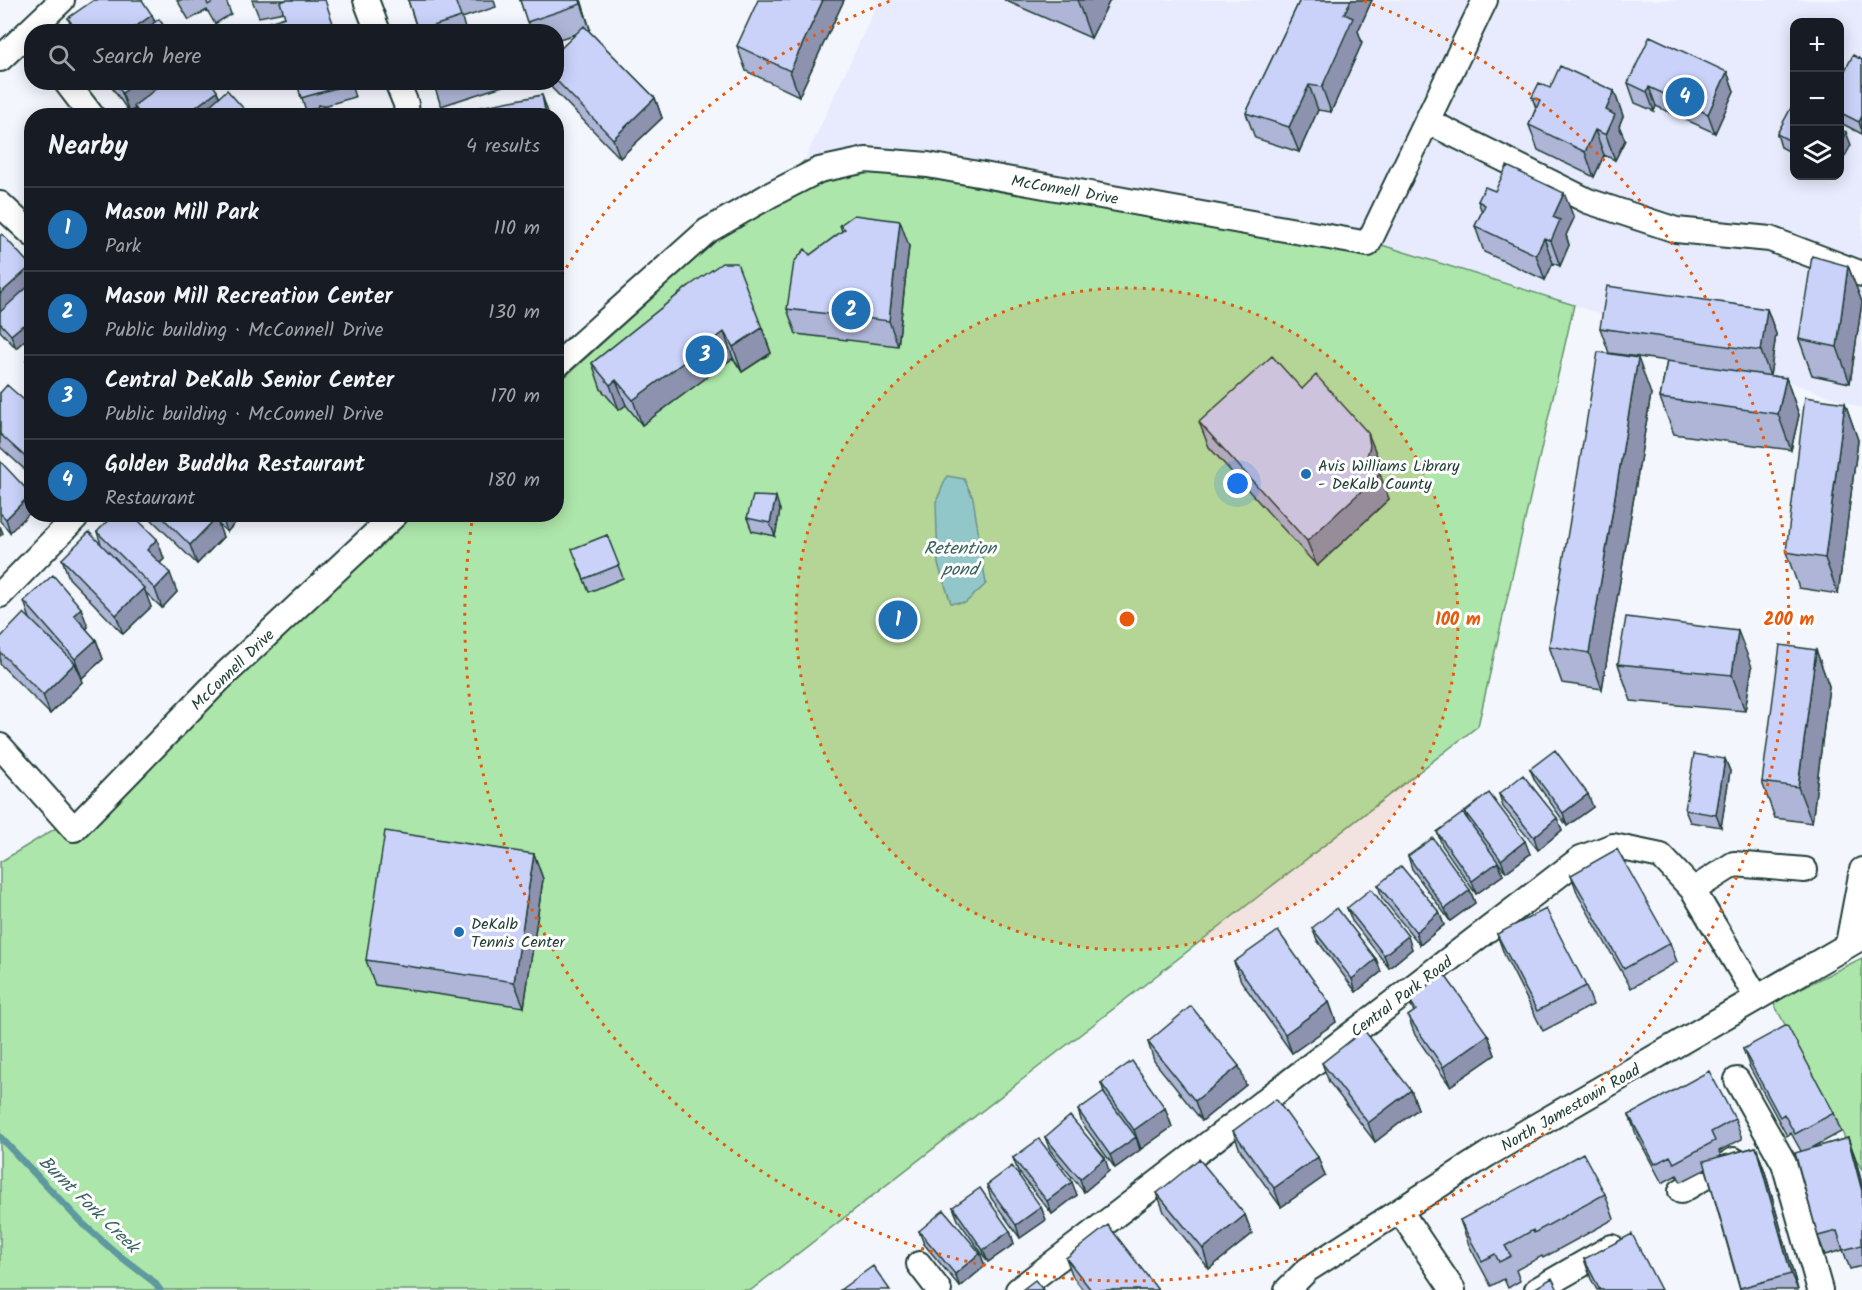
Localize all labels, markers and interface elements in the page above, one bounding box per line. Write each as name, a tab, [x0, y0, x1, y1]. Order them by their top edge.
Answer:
map controls	[1790, 18, 1844, 180]
button: +	[1790, 18, 1844, 72]
search box	[24, 24, 564, 90]
text: Search here	[93, 40, 201, 75]
icon: search	[45, 41, 78, 74]
button: −	[1790, 72, 1844, 126]
pin: 4	[1666, 74, 1704, 120]
text: Nearby	[48, 126, 128, 168]
button: layers	[1790, 126, 1844, 180]
text: 4 results	[466, 131, 540, 163]
street label: McConnell Drive	[1009, 169, 1120, 212]
text: Mason Mill Park	[105, 196, 258, 231]
text: 1	[64, 213, 71, 245]
text: 110 m	[494, 213, 540, 245]
text: Park	[105, 231, 141, 263]
text: Mason Mill Recreation Center	[105, 280, 392, 315]
pin: 2	[832, 288, 870, 332]
text: 2	[62, 297, 73, 329]
text: 130 m	[488, 297, 540, 329]
text: Public building · McConnell Drive	[105, 315, 384, 347]
pin: 3	[686, 332, 724, 378]
text: Central DeKalb Senior Center	[105, 364, 394, 399]
text: 3	[62, 381, 73, 413]
text: 170 m	[491, 381, 540, 413]
text: Public building · McConnell Drive	[105, 399, 384, 431]
text: Golden Buddha Restaurant	[105, 448, 365, 483]
place label: Avis Williams Library - DeKalb County	[1318, 454, 1460, 497]
text: 4	[62, 465, 73, 497]
text: 180 m	[488, 465, 540, 497]
marker: Avis Williams Library - DeKalb County	[1299, 467, 1313, 481]
your location	[1223, 469, 1252, 498]
text: Restaurant	[105, 483, 195, 515]
water label: Retention pond	[924, 535, 998, 585]
pin: 1	[878, 598, 918, 642]
text: 100 m	[1435, 606, 1481, 635]
text: 200 m	[1764, 606, 1815, 635]
centre of rings	[1117, 609, 1137, 629]
street label: McConnell Drive	[185, 623, 281, 717]
place label: DeKalb Tennis Center	[471, 912, 567, 955]
marker: DeKalb Tennis Center	[452, 925, 466, 939]
street label: Central Park Road	[1346, 950, 1459, 1044]
street label: North Jamestown Road	[1496, 1058, 1646, 1159]
water label: Burnt Fork Creek	[31, 1149, 147, 1263]

